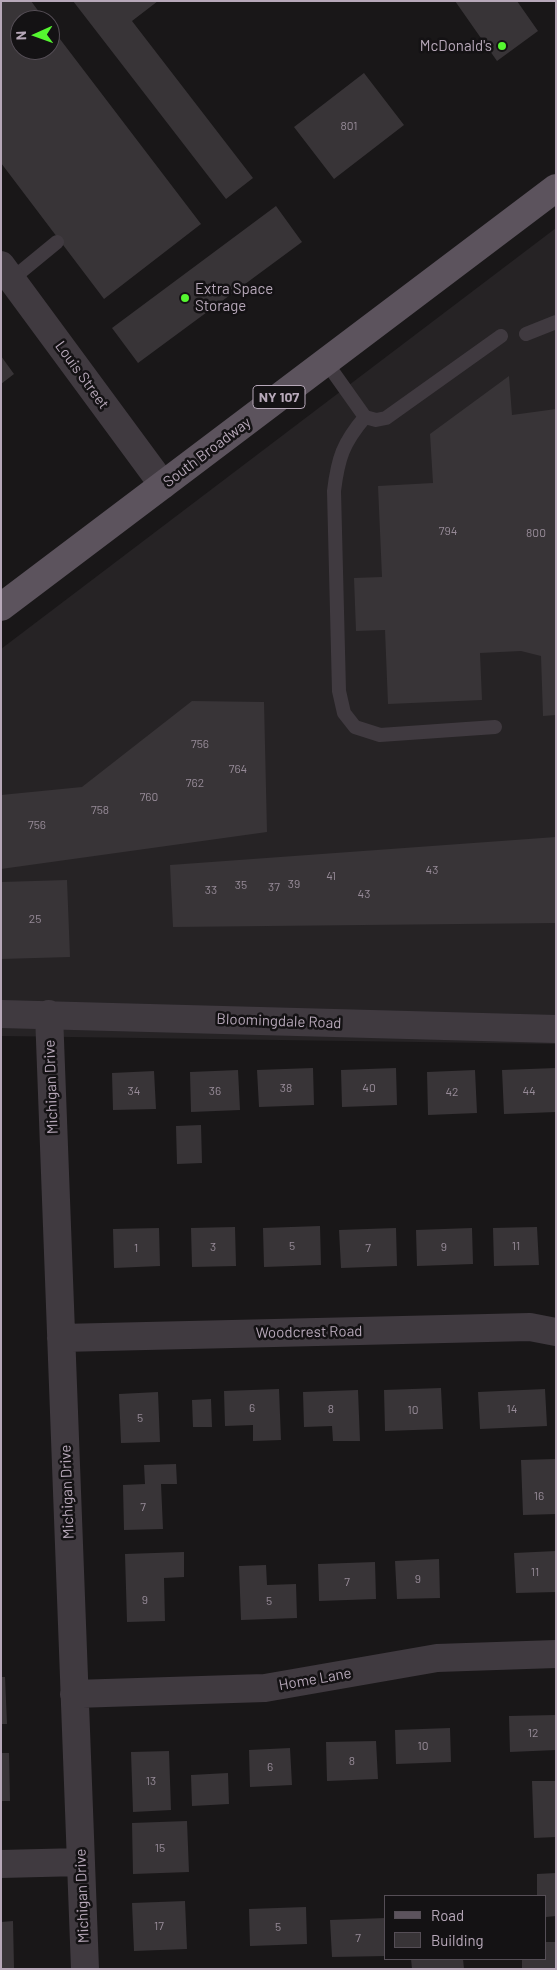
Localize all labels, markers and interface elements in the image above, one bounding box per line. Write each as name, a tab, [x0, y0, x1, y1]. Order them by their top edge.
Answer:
north arrow	[10, 10, 60, 60]
text: N	[12, 31, 29, 40]
place label: McDonald's	[420, 37, 492, 55]
marker: McDonald's	[496, 40, 508, 52]
house number: 801	[341, 119, 357, 133]
place label: Extra Space Storage	[195, 280, 273, 315]
marker: Extra Space Storage	[179, 292, 191, 304]
street label: Louis Street	[51, 337, 113, 413]
road number: NY 107	[253, 386, 305, 408]
street label: South Broadway	[159, 413, 255, 491]
house number: 794	[439, 524, 457, 538]
house number: 800	[526, 526, 546, 540]
house number: 756	[191, 737, 209, 751]
house number: 764	[229, 762, 247, 776]
house number: 762	[186, 776, 204, 790]
house number: 760	[140, 790, 158, 804]
house number: 758	[91, 803, 109, 817]
house number: 756	[28, 818, 46, 832]
house number: 43	[426, 863, 438, 877]
house number: 41	[326, 869, 336, 883]
house number: 39	[288, 877, 300, 891]
house number: 35	[235, 878, 247, 892]
house number: 37	[268, 880, 280, 894]
house number: 33	[205, 883, 217, 897]
house number: 43	[358, 887, 370, 901]
house number: 25	[29, 912, 41, 926]
street label: Bloomingdale Road	[216, 1010, 342, 1032]
street label: Michigan Drive	[40, 1039, 62, 1135]
house number: 38	[280, 1081, 292, 1095]
house number: 40	[362, 1081, 376, 1095]
house number: 34	[128, 1084, 140, 1098]
house number: 36	[209, 1084, 221, 1098]
house number: 44	[522, 1084, 536, 1098]
house number: 42	[445, 1085, 459, 1099]
house number: 5	[289, 1239, 295, 1253]
house number: 11	[512, 1239, 520, 1253]
house number: 3	[210, 1240, 216, 1254]
house number: 9	[441, 1240, 447, 1254]
house number: 1	[134, 1241, 138, 1255]
house number: 7	[365, 1241, 371, 1255]
street label: Woodcrest Road	[255, 1322, 363, 1342]
house number: 6	[249, 1401, 255, 1415]
house number: 8	[328, 1402, 334, 1416]
house number: 14	[507, 1402, 517, 1416]
house number: 10	[408, 1403, 418, 1417]
house number: 5	[137, 1411, 143, 1425]
street label: Michigan Drive	[56, 1444, 78, 1540]
house number: 16	[534, 1489, 544, 1503]
house number: 7	[140, 1500, 146, 1514]
house number: 11	[531, 1565, 539, 1579]
house number: 9	[415, 1572, 421, 1586]
house number: 7	[344, 1575, 350, 1589]
house number: 9	[142, 1593, 148, 1607]
house number: 5	[266, 1594, 272, 1608]
street label: Home Lane	[277, 1664, 353, 1694]
house number: 12	[528, 1726, 538, 1740]
house number: 10	[418, 1739, 428, 1753]
house number: 8	[349, 1754, 355, 1768]
house number: 6	[267, 1760, 273, 1774]
house number: 13	[146, 1774, 156, 1788]
house number: 15	[155, 1841, 165, 1855]
street label: Michigan Drive	[71, 1848, 93, 1944]
legend	[384, 1895, 547, 1960]
text: Road	[431, 1906, 464, 1924]
house number: 17	[154, 1919, 164, 1933]
house number: 5	[275, 1920, 281, 1934]
house number: 7	[355, 1931, 361, 1945]
text: Building	[431, 1931, 484, 1949]

